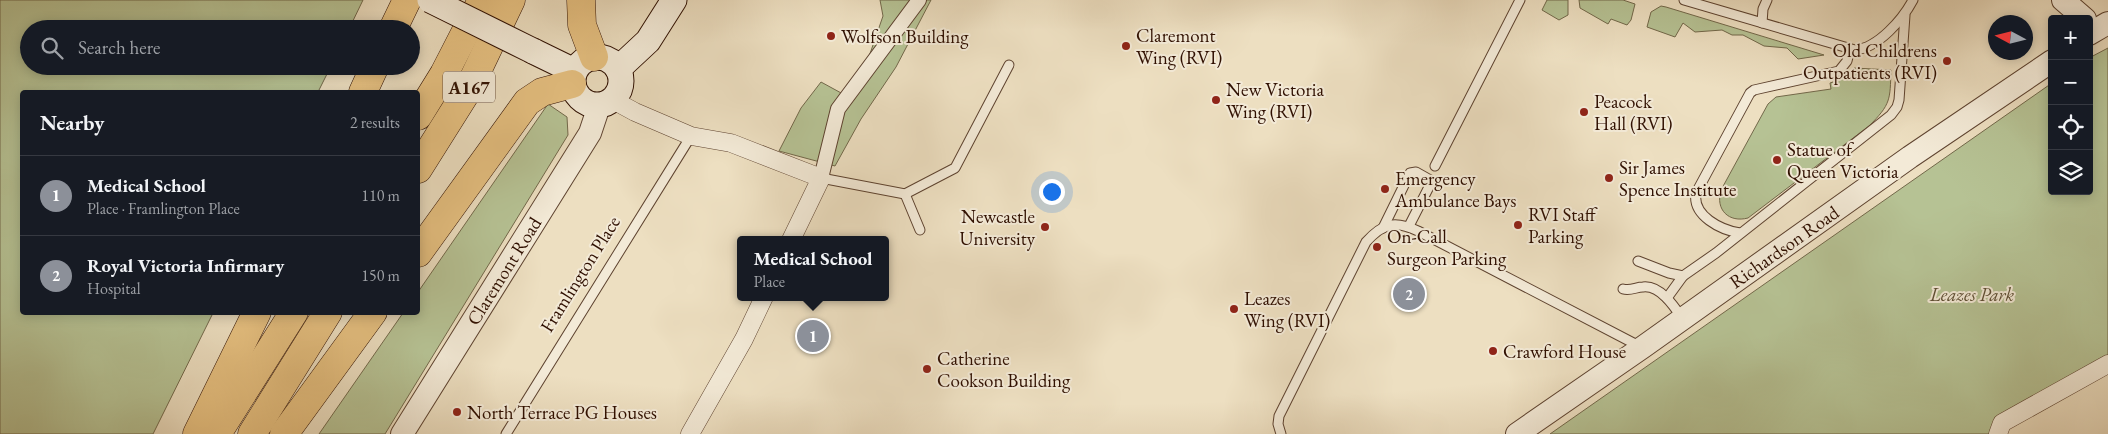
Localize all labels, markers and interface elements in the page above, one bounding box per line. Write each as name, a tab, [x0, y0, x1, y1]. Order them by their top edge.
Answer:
north arrow	[1988, 15, 2033, 60]
map controls	[2048, 15, 2093, 195]
button: +	[2048, 15, 2093, 60]
search box	[20, 20, 420, 75]
place label: Claremont Wing (RVI)	[1136, 23, 1222, 70]
place label: Wolfson Building	[841, 24, 969, 49]
marker: Wolfson Building	[825, 30, 837, 42]
icon: search	[38, 34, 66, 62]
text: Search here	[78, 35, 160, 60]
place label: Old Childrens Outpatients (RVI)	[1803, 38, 1937, 85]
marker: Claremont Wing (RVI)	[1120, 40, 1132, 52]
marker: Old Childrens Outpatients (RVI)	[1941, 55, 1953, 67]
button: −	[2048, 60, 2093, 105]
road number: A167	[443, 72, 495, 102]
place label: New Victoria Wing (RVI)	[1226, 77, 1324, 124]
place label: Peacock Hall (RVI)	[1594, 89, 1672, 136]
marker: New Victoria Wing (RVI)	[1210, 94, 1222, 106]
button: locate	[2048, 105, 2093, 150]
marker: Peacock Hall (RVI)	[1578, 106, 1590, 118]
text: Nearby	[40, 109, 104, 136]
text: 2 results	[350, 112, 400, 133]
place label: Statue of Queen Victoria	[1787, 137, 1899, 184]
button: layers	[2048, 150, 2093, 195]
marker: Statue of Queen Victoria	[1771, 154, 1783, 166]
place label: Sir James Spence Institute	[1619, 155, 1736, 202]
place label: Emergency Ambulance Bays	[1394, 166, 1516, 213]
marker: Sir James Spence Institute	[1603, 172, 1615, 184]
text: Medical School	[87, 173, 206, 198]
your location	[1039, 179, 1065, 205]
marker: Emergency Ambulance Bays	[1379, 183, 1391, 195]
text: 1	[52, 185, 60, 206]
text: 110 m	[361, 185, 400, 206]
text: Place · Framlington Place	[87, 198, 240, 219]
street label: Richardson Road	[1724, 200, 1844, 294]
place label: RVI Staff Parking	[1528, 202, 1598, 249]
place label: Newcastle University	[960, 204, 1036, 251]
street label: Framlington Place	[534, 211, 626, 337]
street label: Claremont Road	[461, 212, 547, 330]
marker: RVI Staff Parking	[1512, 219, 1524, 231]
marker: Newcastle University	[1039, 221, 1051, 233]
place label: On-Call Surgeon Parking	[1387, 224, 1507, 271]
popup	[737, 236, 889, 301]
marker: On-Call Surgeon Parking	[1371, 241, 1383, 253]
text: Medical School	[754, 246, 872, 271]
text: Royal Victoria Infirmary	[87, 253, 284, 278]
text: 2	[52, 265, 60, 286]
text: 150 m	[361, 265, 400, 286]
text: Place	[754, 271, 785, 292]
pin: 2	[1393, 275, 1425, 313]
text: Hospital	[87, 278, 141, 299]
park label: Leazes Park	[1929, 282, 2015, 307]
place label: Leazes Wing (RVI)	[1244, 286, 1330, 333]
marker: Leazes Wing (RVI)	[1228, 303, 1240, 315]
pin: 1	[797, 317, 829, 355]
place label: Crawford House	[1503, 339, 1626, 364]
marker: Crawford House	[1487, 345, 1499, 357]
place label: Catherine Cookson Building	[937, 346, 1071, 393]
marker: Catherine Cookson Building	[921, 363, 933, 375]
place label: North Terrace PG Houses	[467, 400, 657, 425]
marker: North Terrace PG Houses	[451, 406, 463, 418]

